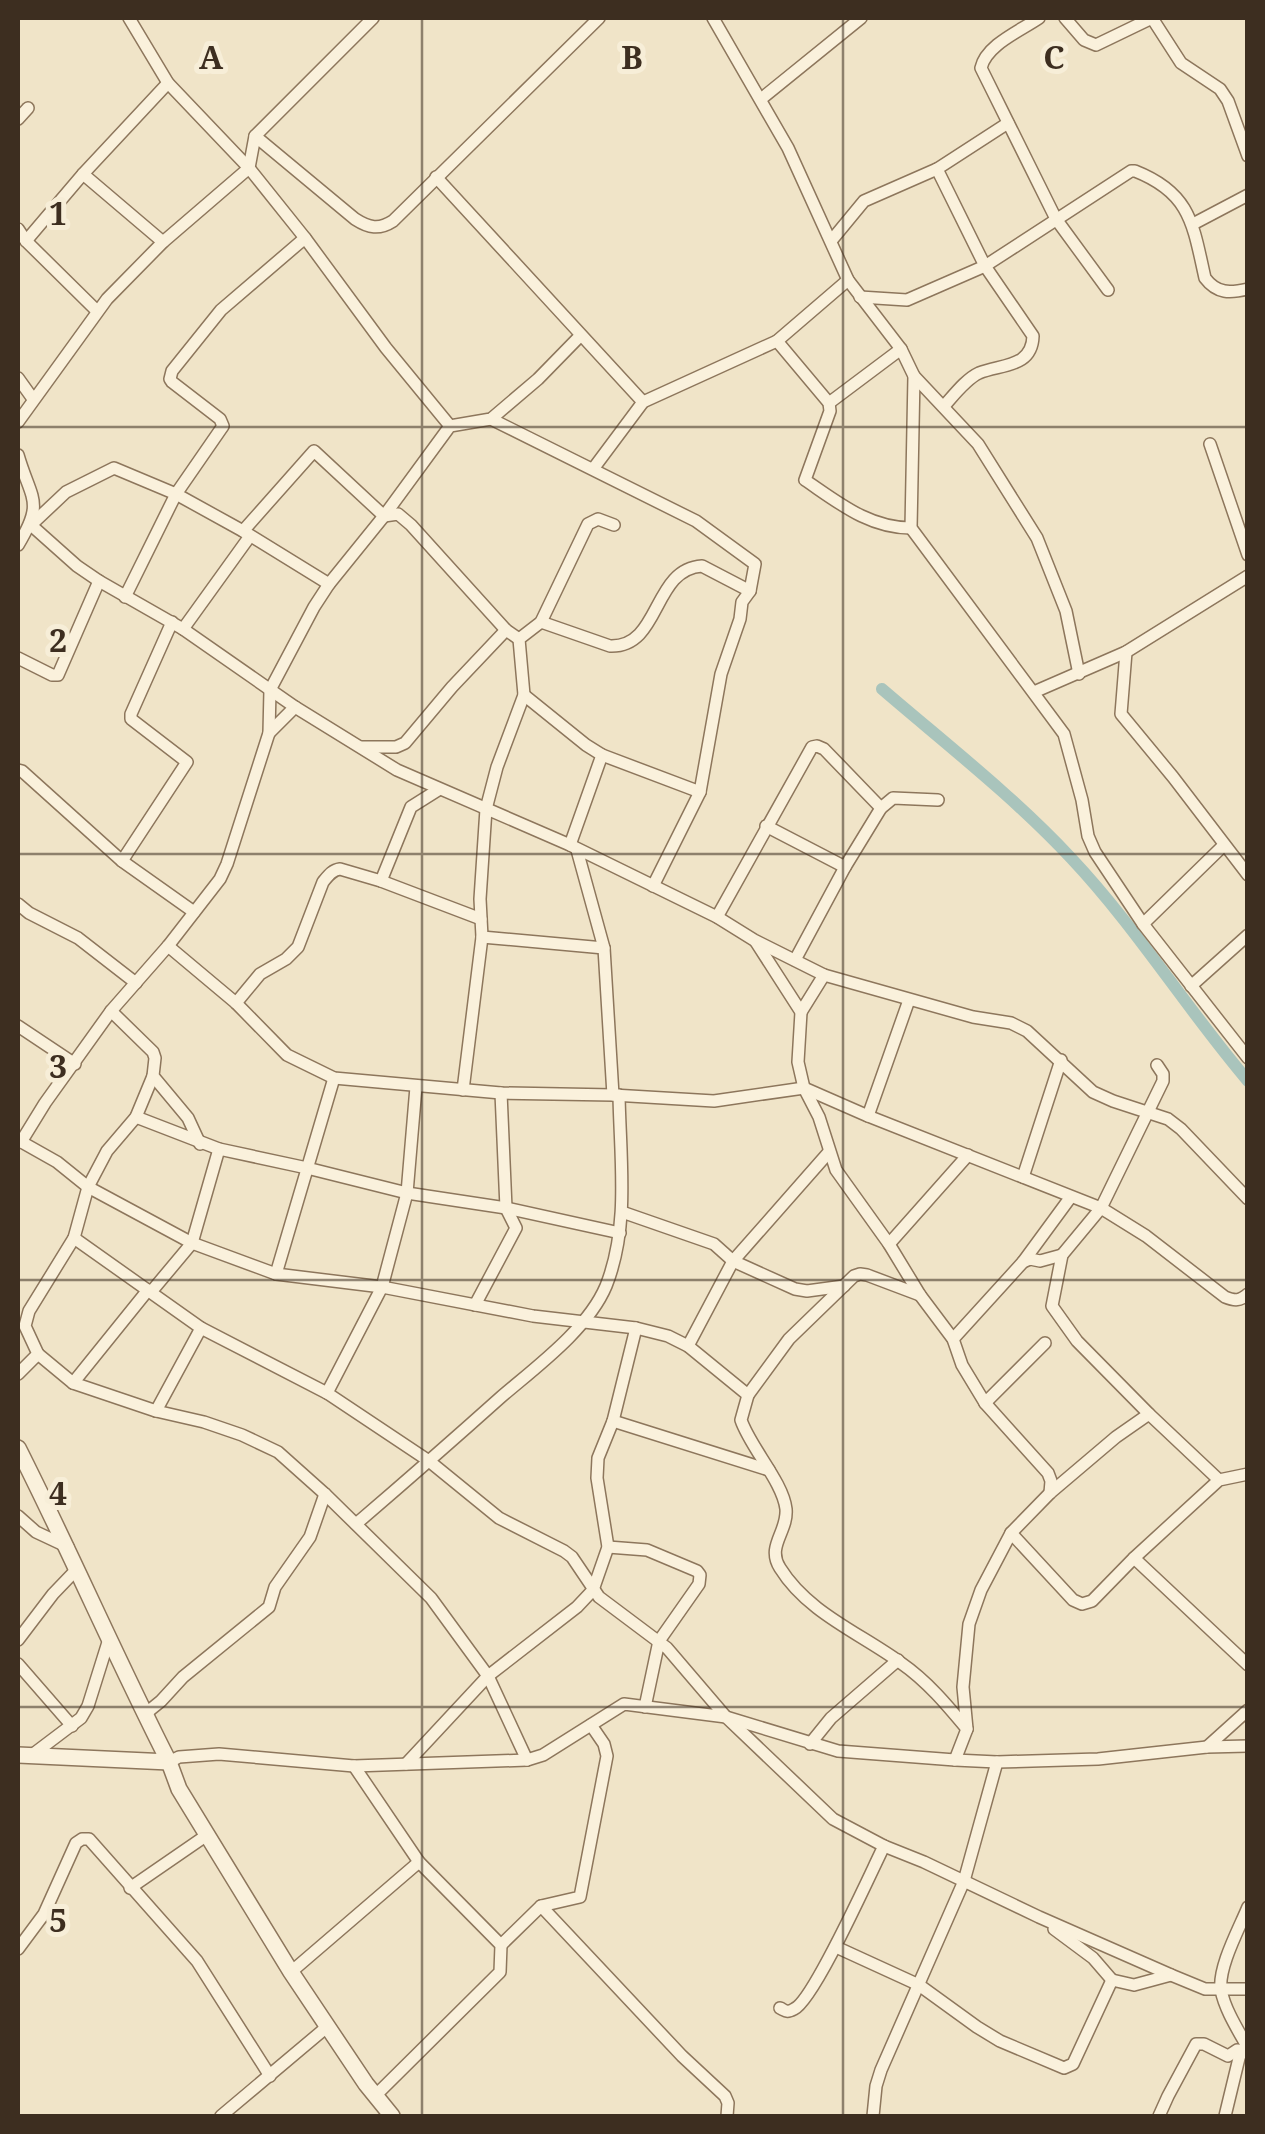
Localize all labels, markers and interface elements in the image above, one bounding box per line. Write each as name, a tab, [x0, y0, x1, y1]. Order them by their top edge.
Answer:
text: A	[199, 35, 224, 78]
text: B	[621, 35, 643, 78]
text: C	[1043, 35, 1065, 78]
text: 1	[49, 191, 67, 234]
text: 2	[49, 618, 67, 661]
text: 3	[49, 1044, 67, 1087]
text: 4	[49, 1471, 67, 1514]
text: 5	[49, 1898, 67, 1941]

